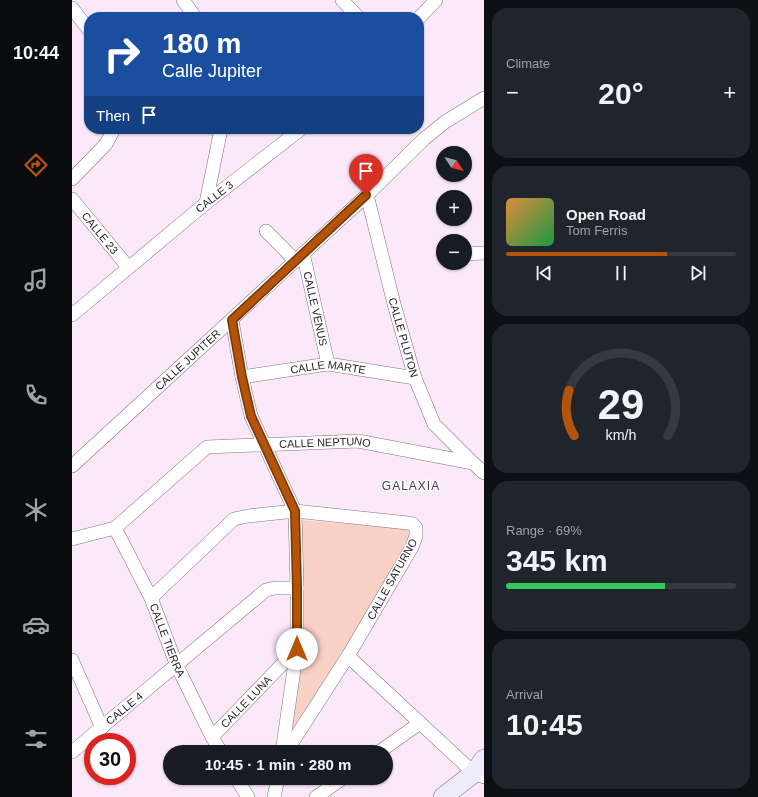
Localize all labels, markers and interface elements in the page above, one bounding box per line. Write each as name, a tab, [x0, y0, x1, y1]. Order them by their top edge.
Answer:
icon: right	[96, 28, 148, 80]
text: 180 m	[162, 28, 241, 59]
text: 10:44	[13, 43, 59, 63]
text: Climate	[506, 56, 550, 71]
text: Calle Jupiter	[162, 61, 262, 81]
text: 20°	[598, 77, 644, 110]
text: −	[506, 80, 519, 105]
text: +	[723, 80, 736, 105]
icon: arrive	[138, 104, 160, 126]
text: Then	[96, 107, 130, 124]
north arrow	[436, 146, 472, 182]
map controls	[436, 146, 472, 270]
icon: directions	[22, 151, 50, 179]
pin	[349, 154, 383, 195]
icon: arrive	[355, 160, 377, 182]
street label: CALLE 3	[193, 178, 235, 215]
button: +	[436, 190, 472, 226]
text: Open Road	[566, 206, 646, 223]
street label: CALLE 23	[79, 210, 121, 256]
text: Tom Ferris	[566, 223, 627, 238]
button: −	[436, 234, 472, 270]
icon: previous	[533, 262, 555, 284]
icon: pause	[610, 262, 632, 284]
icon: next	[687, 262, 709, 284]
icon: music	[22, 266, 50, 294]
street label: CALLE VENUS	[301, 270, 330, 347]
street label: CALLE PLUTON	[387, 296, 421, 379]
street label: CALLE JUPITER	[153, 327, 223, 393]
street label: CALLE MARTE	[289, 358, 367, 376]
icon: phone	[22, 381, 50, 409]
text: 29	[598, 381, 644, 428]
text: km/h	[606, 427, 637, 443]
street label: CALLE NEPTUNO	[279, 434, 372, 450]
district label: GALAXIA	[382, 479, 440, 493]
icon: climate	[22, 496, 50, 524]
text: Range · 69%	[506, 523, 582, 538]
street label: CALLE SATURNO	[365, 536, 419, 622]
text: 345 km	[506, 544, 608, 577]
street label: CALLE TIERRA	[148, 602, 188, 680]
icon: car	[22, 611, 50, 639]
position arrow	[276, 628, 318, 670]
street label: CALLE LUNA	[218, 673, 274, 730]
text: Arrival	[506, 687, 543, 702]
street label: CALLE 4	[103, 690, 145, 727]
text: 10:45	[506, 708, 583, 741]
icon: filters	[22, 725, 50, 753]
speed limit sign: 30	[84, 733, 136, 785]
text: 10:45 · 1 min · 280 m	[205, 756, 351, 773]

